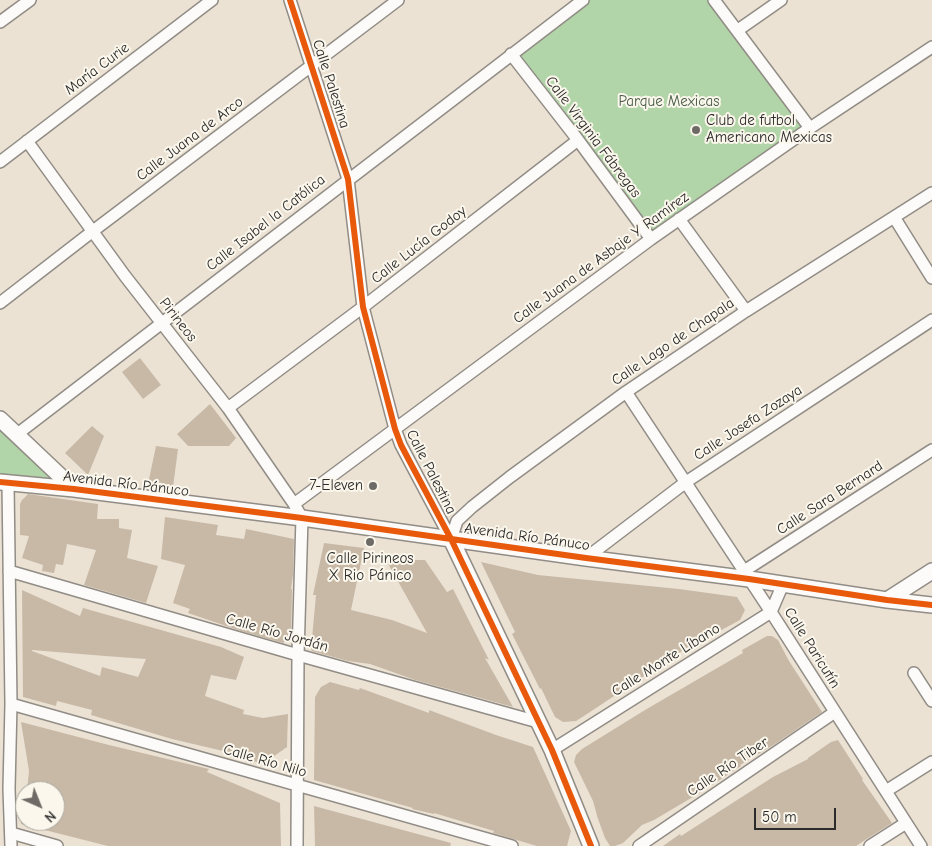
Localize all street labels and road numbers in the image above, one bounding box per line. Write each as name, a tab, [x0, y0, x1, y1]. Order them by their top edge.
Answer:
street label: Calle Palestina	[308, 37, 354, 131]
street label: María Curie	[61, 39, 133, 99]
street label: Calle Virginia Fábregas	[541, 73, 645, 201]
street label: Calle Juana de Arco	[133, 93, 247, 185]
street label: Calle Isabel la Católica	[203, 171, 329, 275]
street label: Calle Juana de Asbaje Y Ramírez	[510, 188, 692, 328]
street label: Calle Lucía Godoy	[368, 202, 470, 288]
street label: Pirineos	[155, 294, 201, 346]
street label: Calle Lago de Chapala	[608, 294, 738, 390]
street label: Calle Josefa Zozaya	[690, 381, 806, 465]
street label: Calle Palestina	[402, 427, 460, 517]
street label: Calle Sara Bernard	[774, 457, 886, 539]
street label: Avenida Río Pánuco	[62, 467, 190, 501]
street label: Avenida Río Pánuco	[463, 519, 591, 555]
street label: Calle Paricutín	[780, 604, 844, 692]
street label: Calle Río Jordán	[224, 610, 330, 656]
street label: Calle Monte Líbano	[609, 619, 723, 701]
street label: Calle Río Tiber	[684, 733, 772, 801]
street label: Calle Río Nilo	[221, 741, 309, 781]

